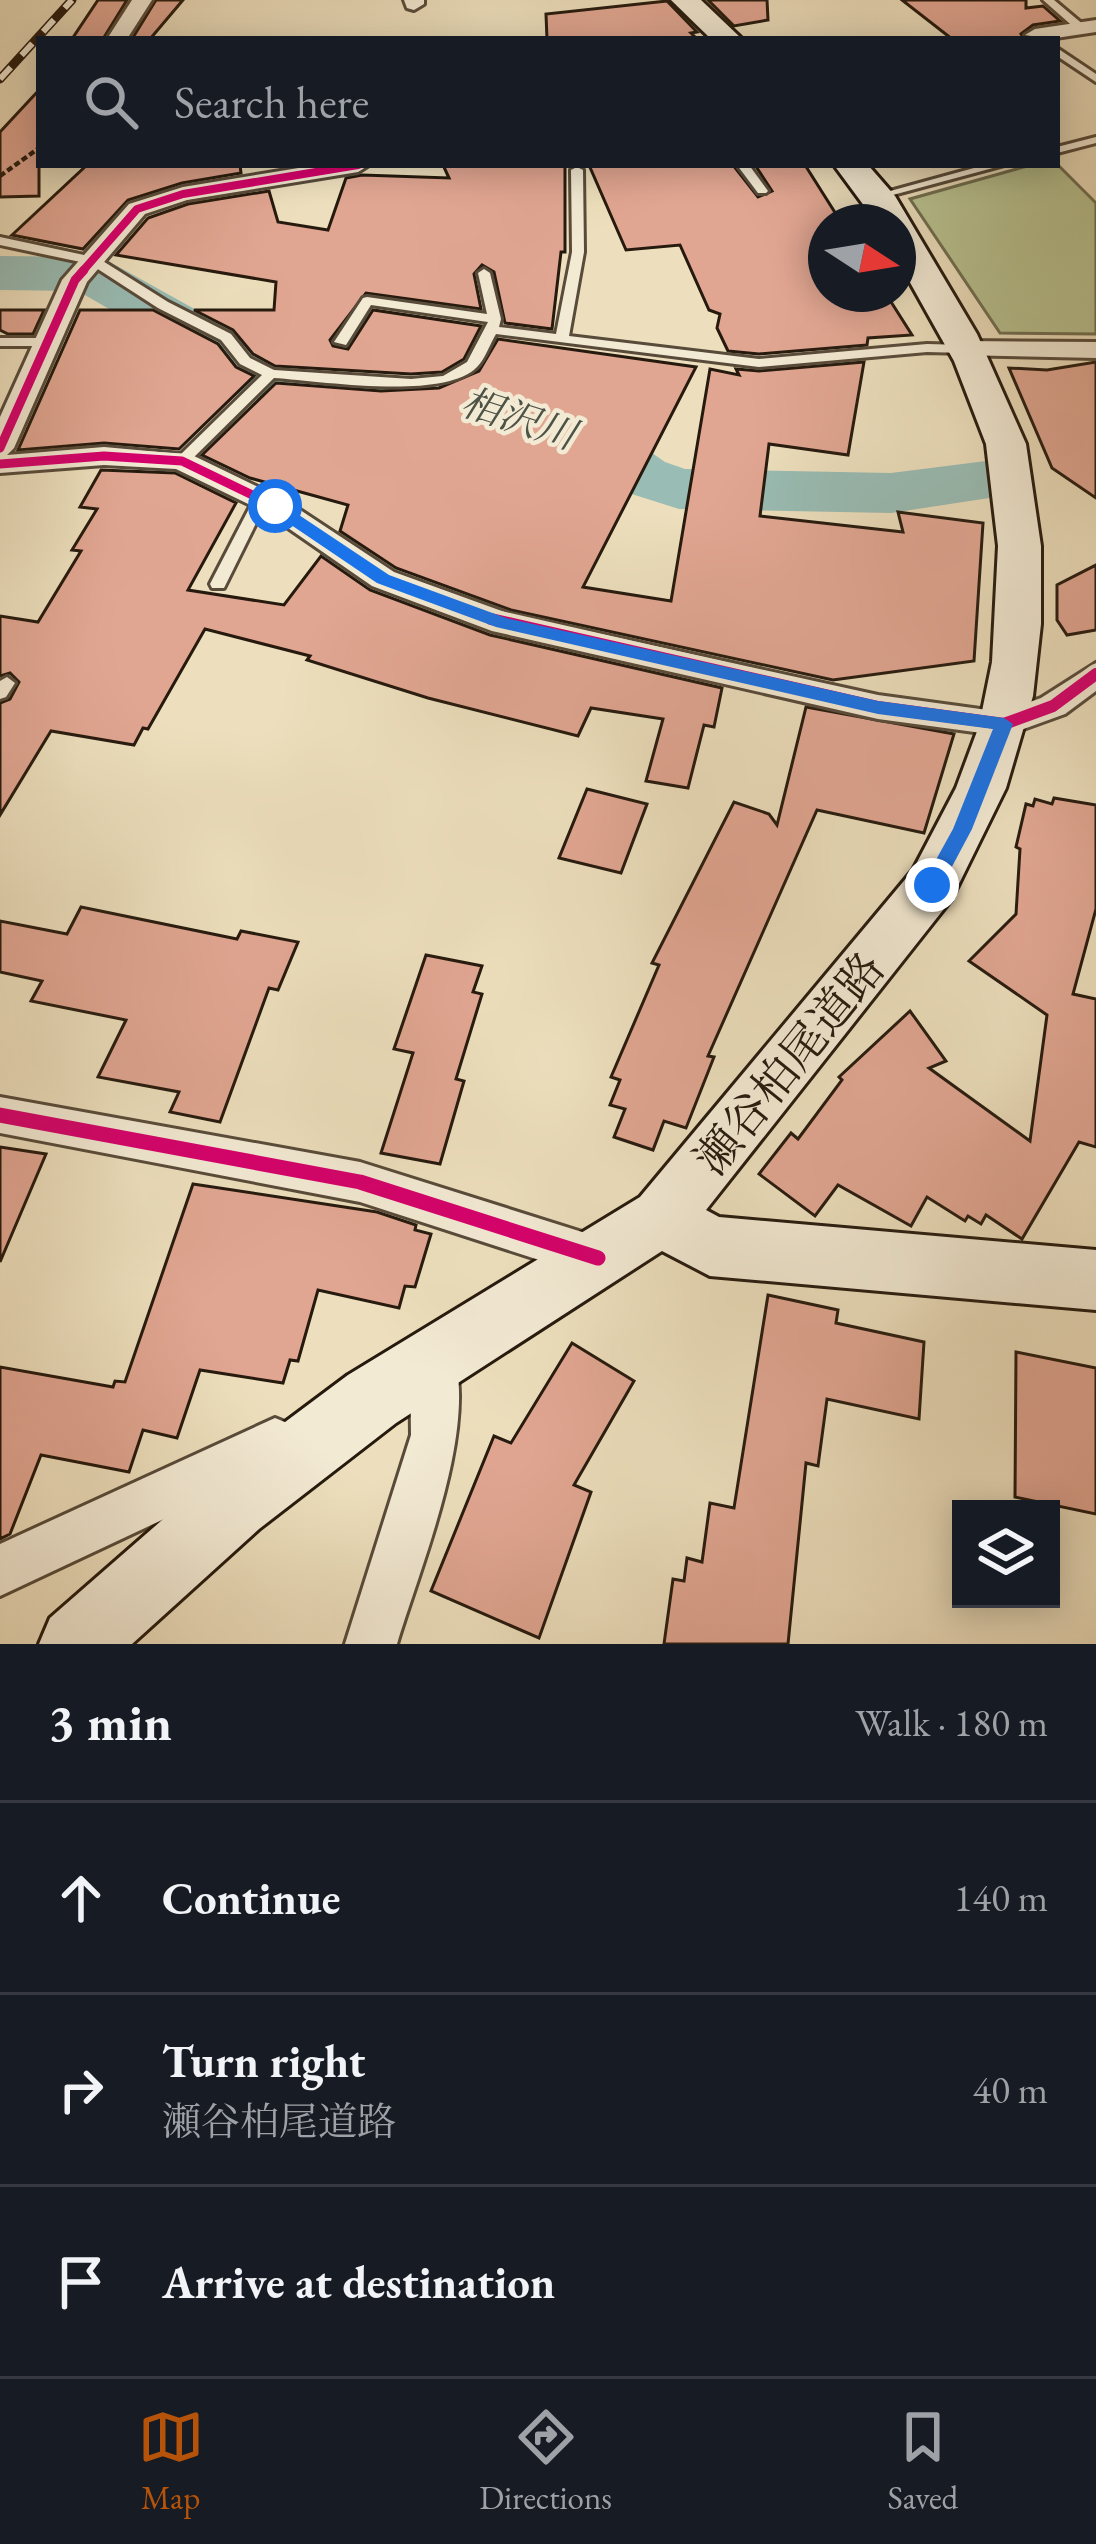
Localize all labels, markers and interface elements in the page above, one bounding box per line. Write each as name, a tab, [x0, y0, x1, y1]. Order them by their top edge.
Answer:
search box	[36, 36, 1060, 168]
icon: search	[78, 69, 144, 135]
text: Search here	[174, 73, 369, 131]
north arrow	[808, 204, 916, 312]
water label: 相沢川	[455, 376, 586, 462]
route start	[248, 479, 302, 533]
route end	[905, 858, 959, 912]
street label: 瀬谷柏尾道路	[681, 940, 897, 1186]
map controls	[952, 1500, 1060, 1608]
button: layers	[952, 1500, 1060, 1608]
text: 3 min	[48, 1689, 172, 1755]
text: Walk · 180 m	[855, 1697, 1048, 1748]
icon: ahead	[48, 1865, 114, 1931]
text: Continue	[162, 1869, 340, 1927]
text: 140 m	[954, 1872, 1048, 1923]
text: Turn right	[162, 2032, 365, 2090]
icon: right	[48, 2057, 114, 2123]
text: 40 m	[972, 2064, 1048, 2115]
text: 瀬谷柏尾道路	[162, 2096, 396, 2147]
icon: arrive	[48, 2249, 114, 2315]
text: Arrive at destination	[162, 2253, 555, 2311]
tab: Map	[138, 2404, 204, 2519]
tab: Directions	[479, 2404, 612, 2519]
tab: Saved	[888, 2404, 958, 2519]

